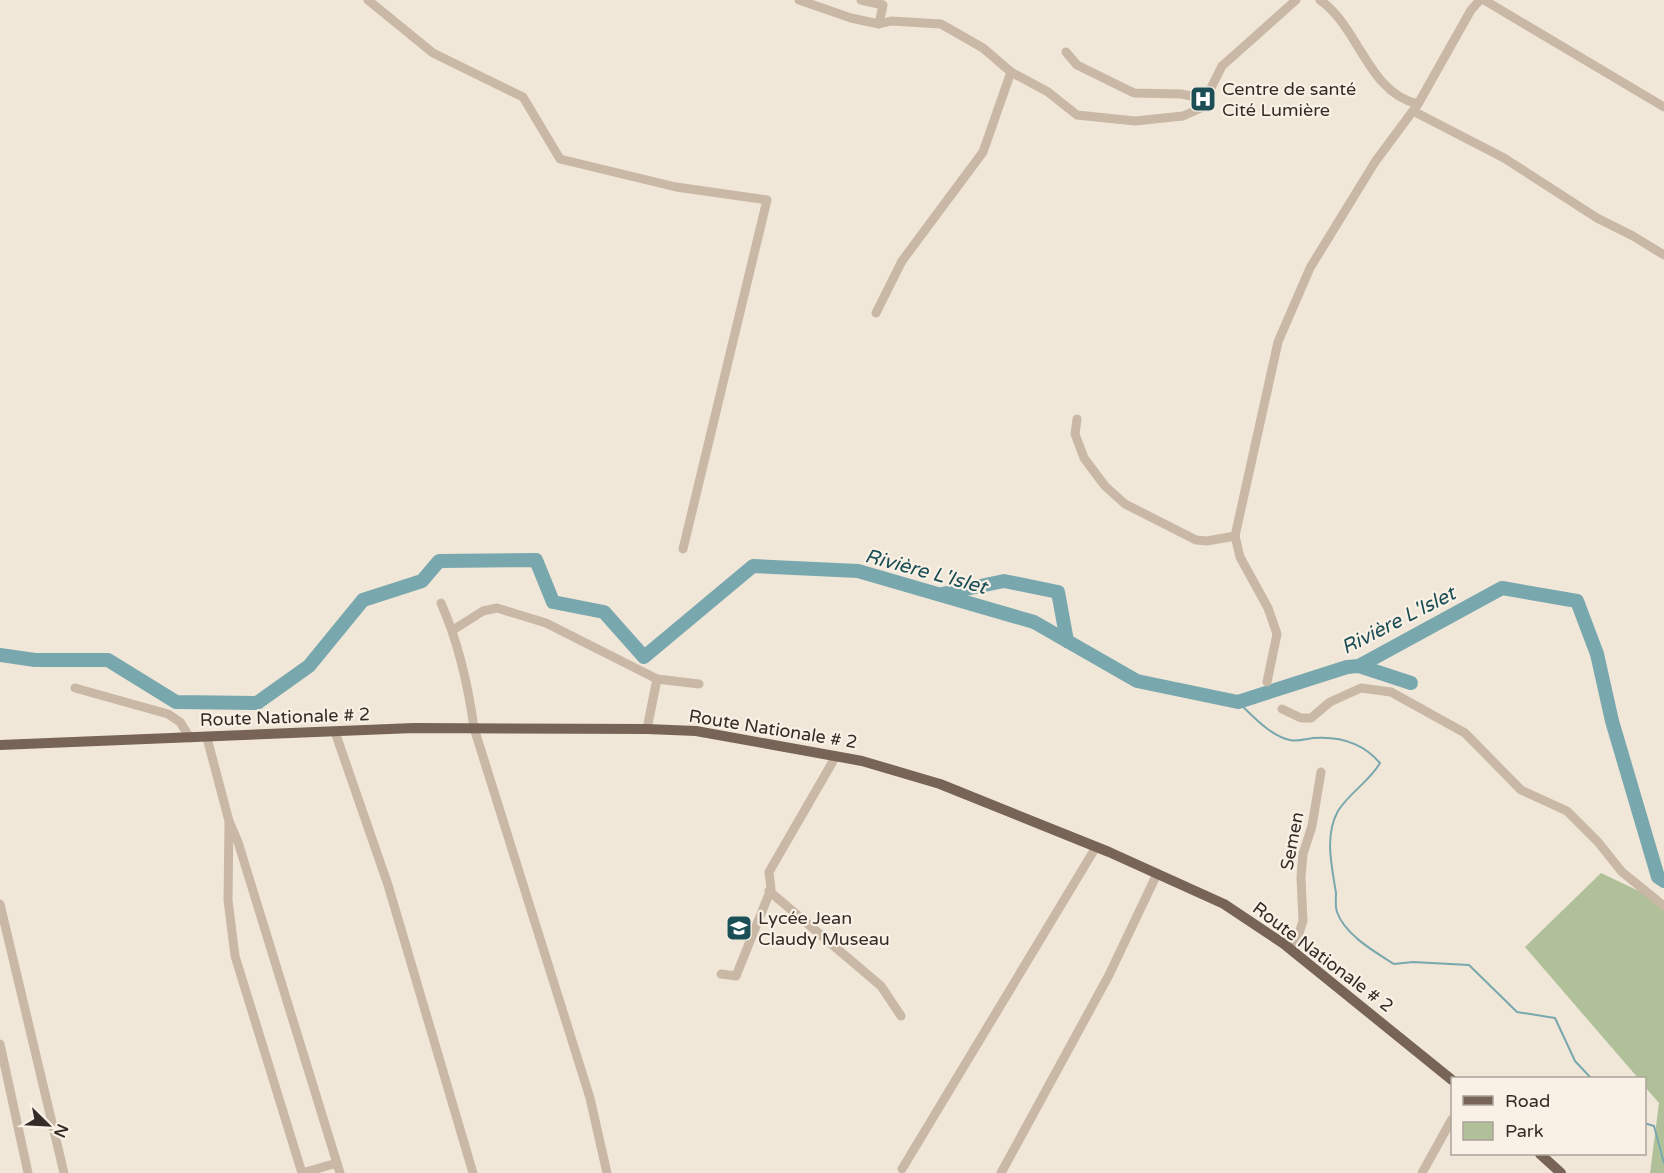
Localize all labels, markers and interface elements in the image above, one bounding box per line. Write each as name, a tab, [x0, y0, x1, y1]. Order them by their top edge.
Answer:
place label: Centre de santé Cité Lumière	[1222, 78, 1356, 121]
hospital icon: Centre de santé Cité Lumière	[1188, 84, 1218, 114]
water label: Rivière L'Islet	[862, 544, 991, 600]
water label: Rivière L'Islet	[1337, 581, 1462, 660]
street label: Route Nationale # 2	[199, 703, 371, 731]
street label: Route Nationale # 2	[687, 705, 859, 753]
street label: Semen	[1276, 810, 1308, 872]
street label: Route Nationale # 2	[1248, 897, 1398, 1017]
place label: Lycée Jean Claudy Museau	[758, 907, 890, 950]
school or university icon: Lycée Jean Claudy Museau	[724, 913, 754, 943]
legend	[1451, 1077, 1646, 1155]
text: Road	[1505, 1090, 1550, 1112]
north arrow	[18, 1095, 78, 1155]
text: Park	[1505, 1120, 1544, 1142]
text: N	[49, 1121, 73, 1141]

